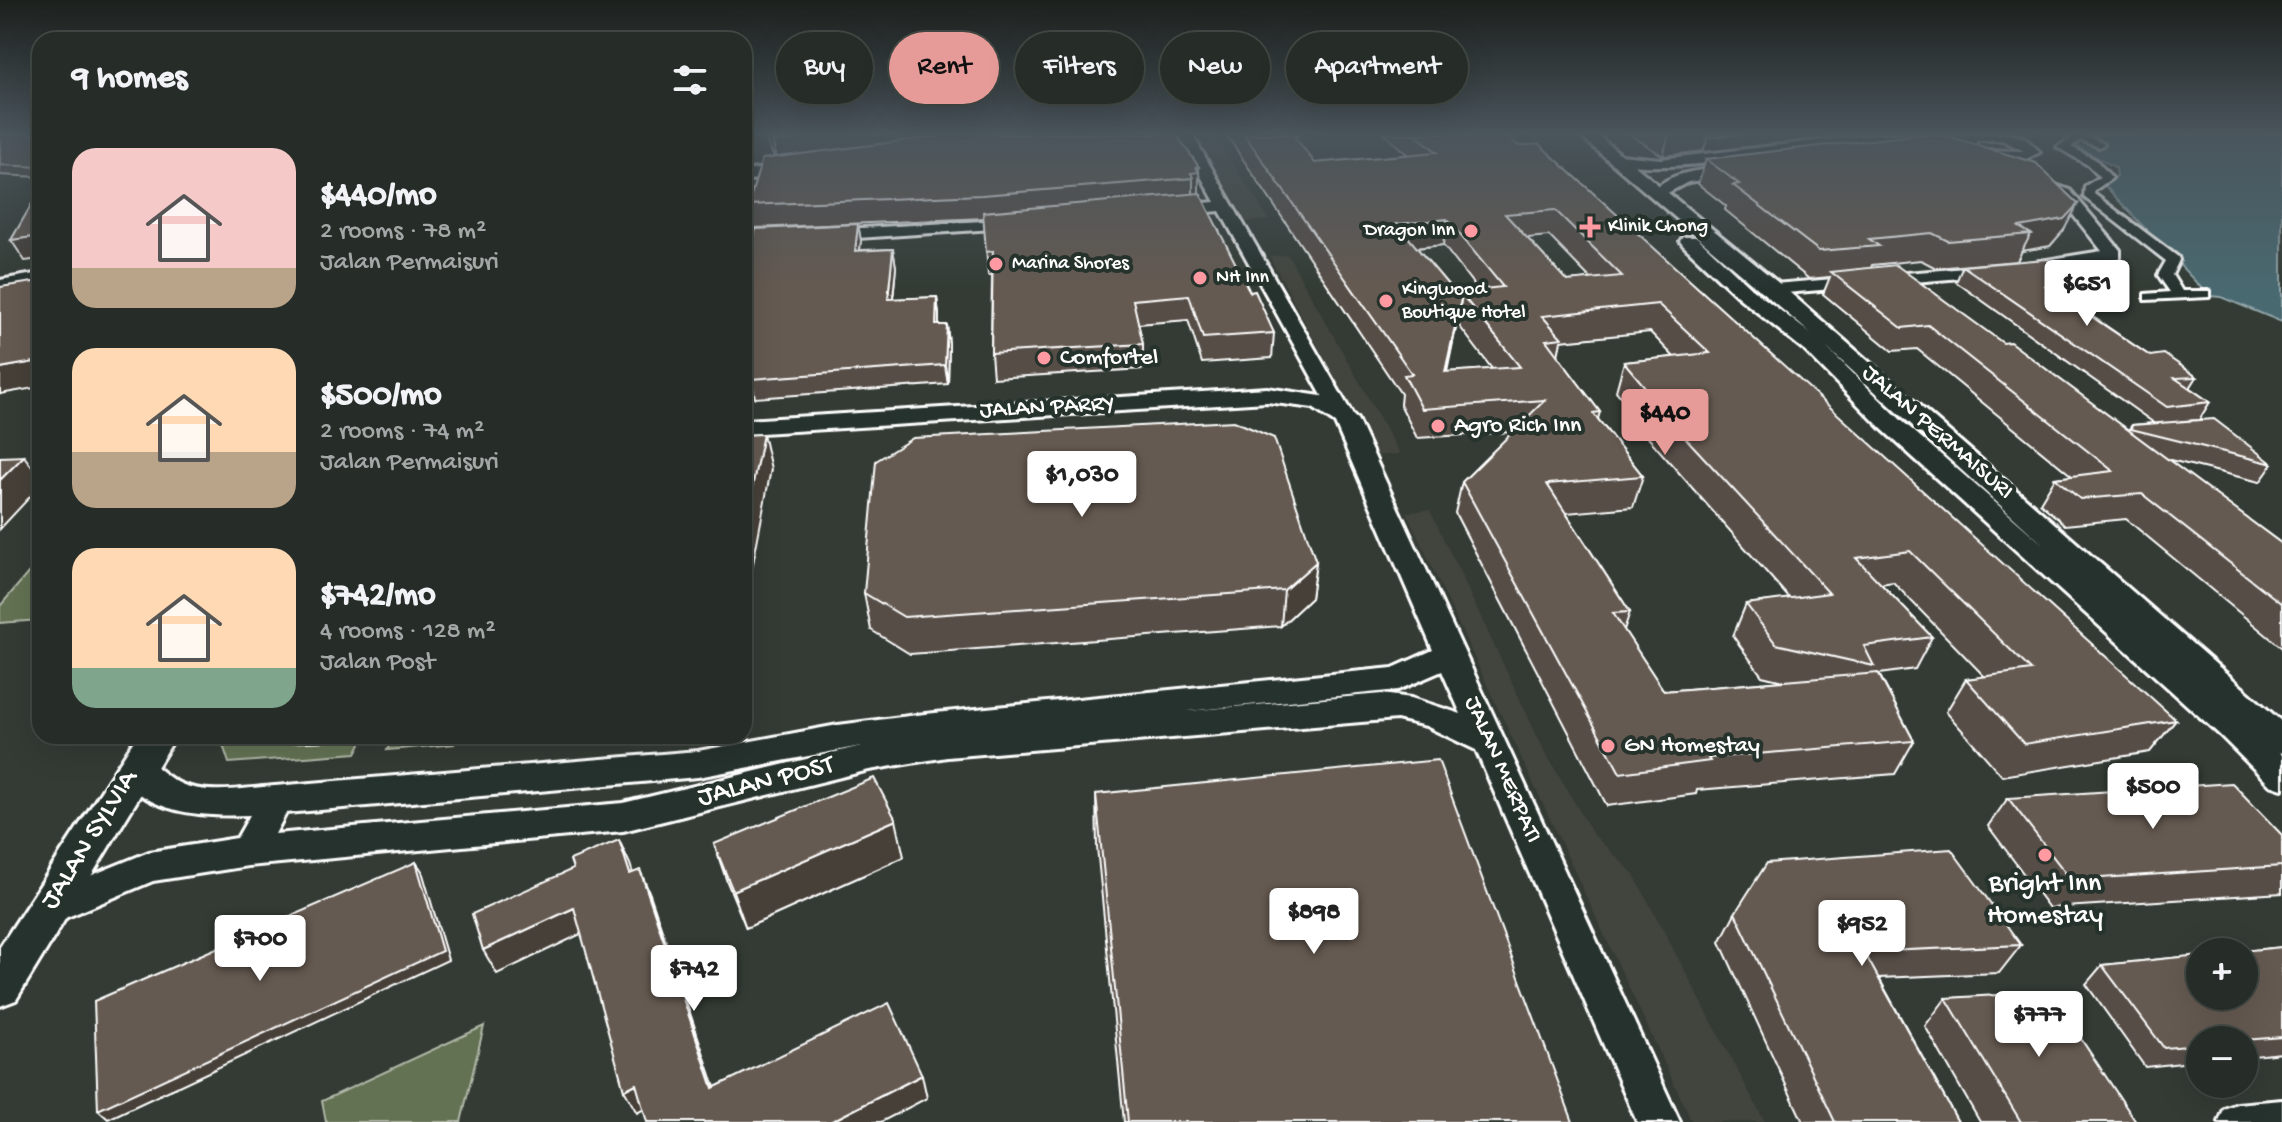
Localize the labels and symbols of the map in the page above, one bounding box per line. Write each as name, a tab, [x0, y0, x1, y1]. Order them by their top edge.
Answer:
marker: Klinik Chong	[1579, 216, 1601, 238]
place label: Klinik Chong	[1608, 216, 1708, 239]
place label: Dragon Inn	[1362, 220, 1455, 243]
marker: Dragon Inn	[1462, 222, 1480, 240]
place label: Marina Shores	[1012, 253, 1130, 276]
marker: Marina Shores	[987, 255, 1005, 273]
pin: $651	[2040, 260, 2134, 328]
place label: NH Inn	[1216, 267, 1270, 290]
marker: NH Inn	[1191, 269, 1209, 287]
place label: Kingwood Boutique Hotel	[1401, 279, 1526, 325]
marker: Kingwood Boutique Hotel	[1377, 292, 1395, 310]
place label: Comfortel	[1060, 344, 1158, 373]
marker: Comfortel	[1035, 349, 1053, 367]
street label: JALAN PERMAISURI	[1855, 359, 2019, 507]
pin: $440	[1618, 389, 1712, 457]
street label: JALAN PARRY	[979, 390, 1115, 426]
place label: Agro Rich Inn	[1454, 412, 1582, 441]
marker: Agro Rich Inn	[1429, 417, 1447, 435]
pin: $1,030	[1017, 451, 1147, 519]
street label: JALAN MERPATI	[1457, 692, 1547, 848]
place label: GN Homestay	[1624, 732, 1760, 761]
marker: GN Homestay	[1599, 737, 1617, 755]
street label: JALAN POST	[695, 749, 839, 815]
street label: JALAN SYLVIA	[34, 763, 147, 916]
pin: $500	[2106, 763, 2200, 831]
marker: Bright Inn Homestay	[2036, 846, 2054, 864]
place label: Bright Inn Homestay	[1987, 868, 2103, 933]
pin: $898	[1267, 888, 1361, 956]
pin: $952	[1815, 900, 1909, 968]
pin: $700	[213, 915, 307, 983]
pin: $742	[647, 945, 741, 1013]
pin: $777	[1992, 991, 2086, 1059]

